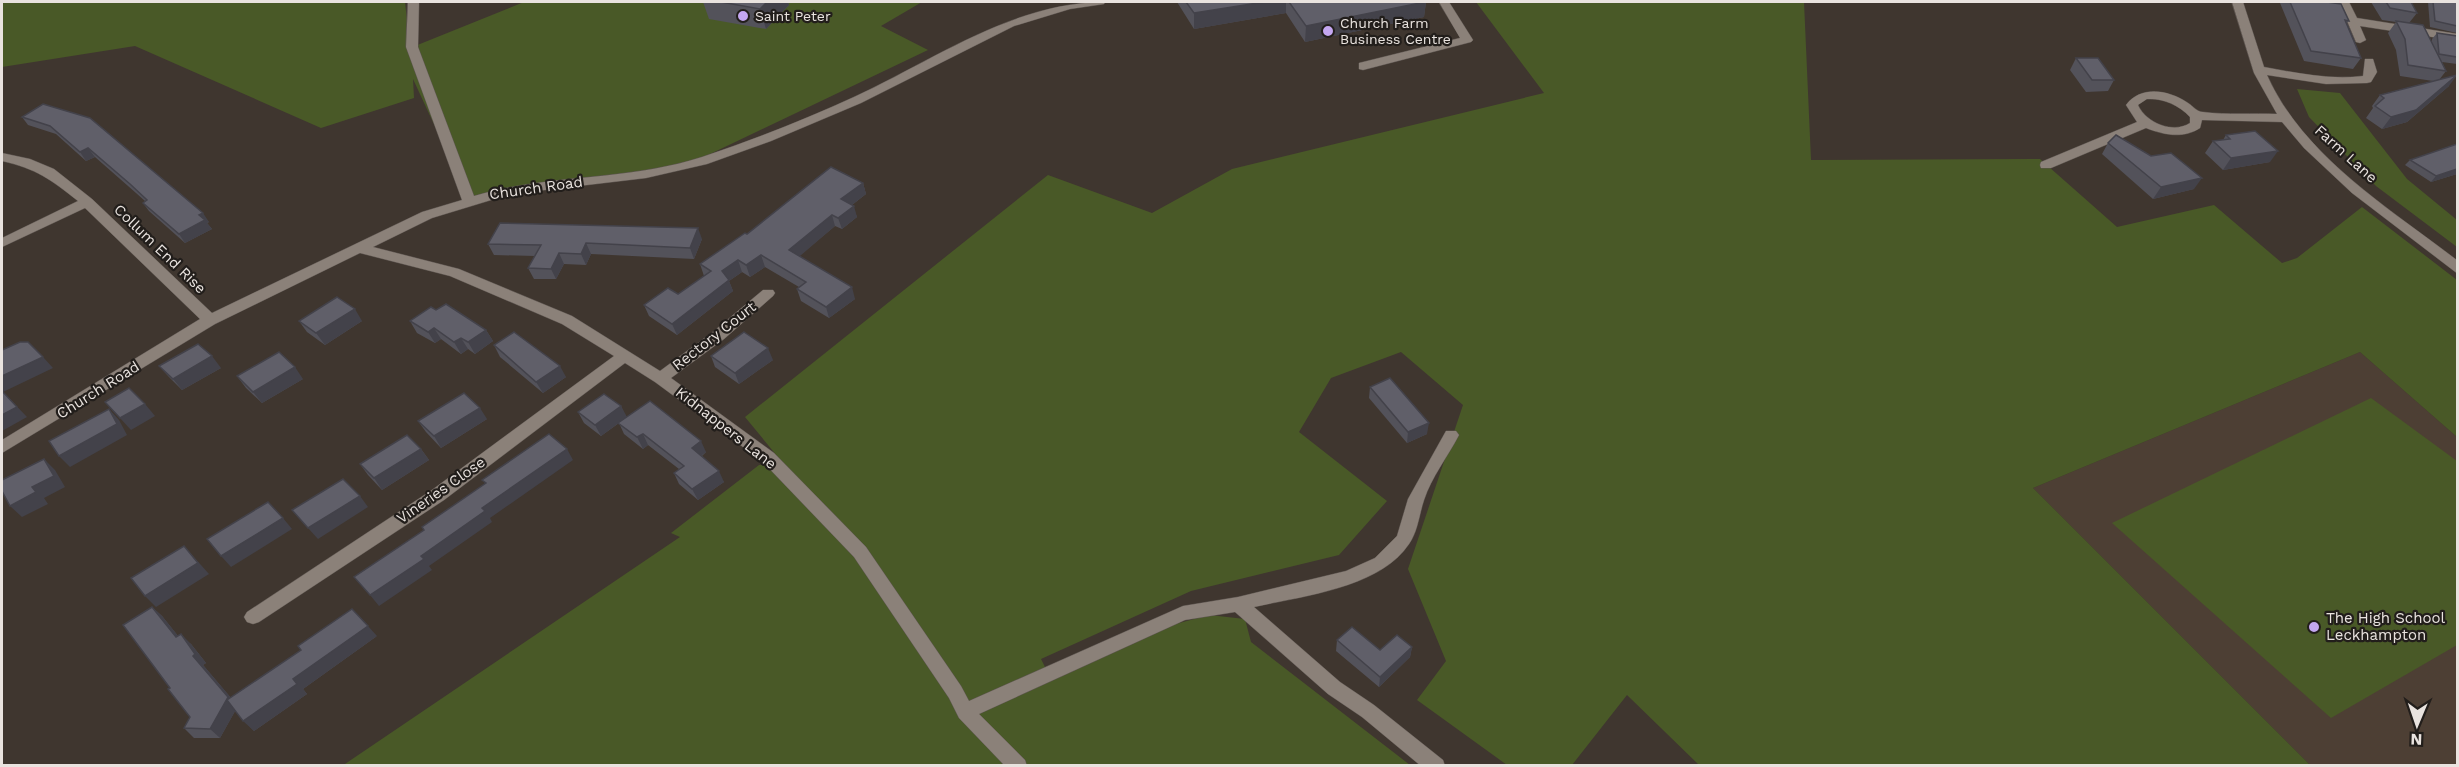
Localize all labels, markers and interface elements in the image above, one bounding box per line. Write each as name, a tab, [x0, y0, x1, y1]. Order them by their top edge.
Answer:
place label: Saint Peter	[755, 8, 831, 24]
marker: Saint Peter	[736, 9, 750, 23]
place label: Church Farm Business Centre	[1340, 15, 1451, 47]
marker: Church Farm Business Centre	[1321, 24, 1335, 38]
street label: Farm Lane	[2311, 121, 2381, 187]
street label: Church Road	[488, 173, 584, 203]
street label: Collum End Rise	[110, 201, 210, 297]
street label: Rectory Court	[669, 297, 760, 374]
street label: Church Road	[53, 357, 143, 423]
street label: Kidnappers Lane	[672, 383, 780, 473]
street label: Vineries Close	[393, 453, 489, 527]
place label: The High School Leckhampton	[2326, 609, 2445, 644]
marker: The High School Leckhampton	[2307, 620, 2321, 634]
north arrow	[2387, 695, 2447, 755]
text: N	[2410, 730, 2423, 749]

